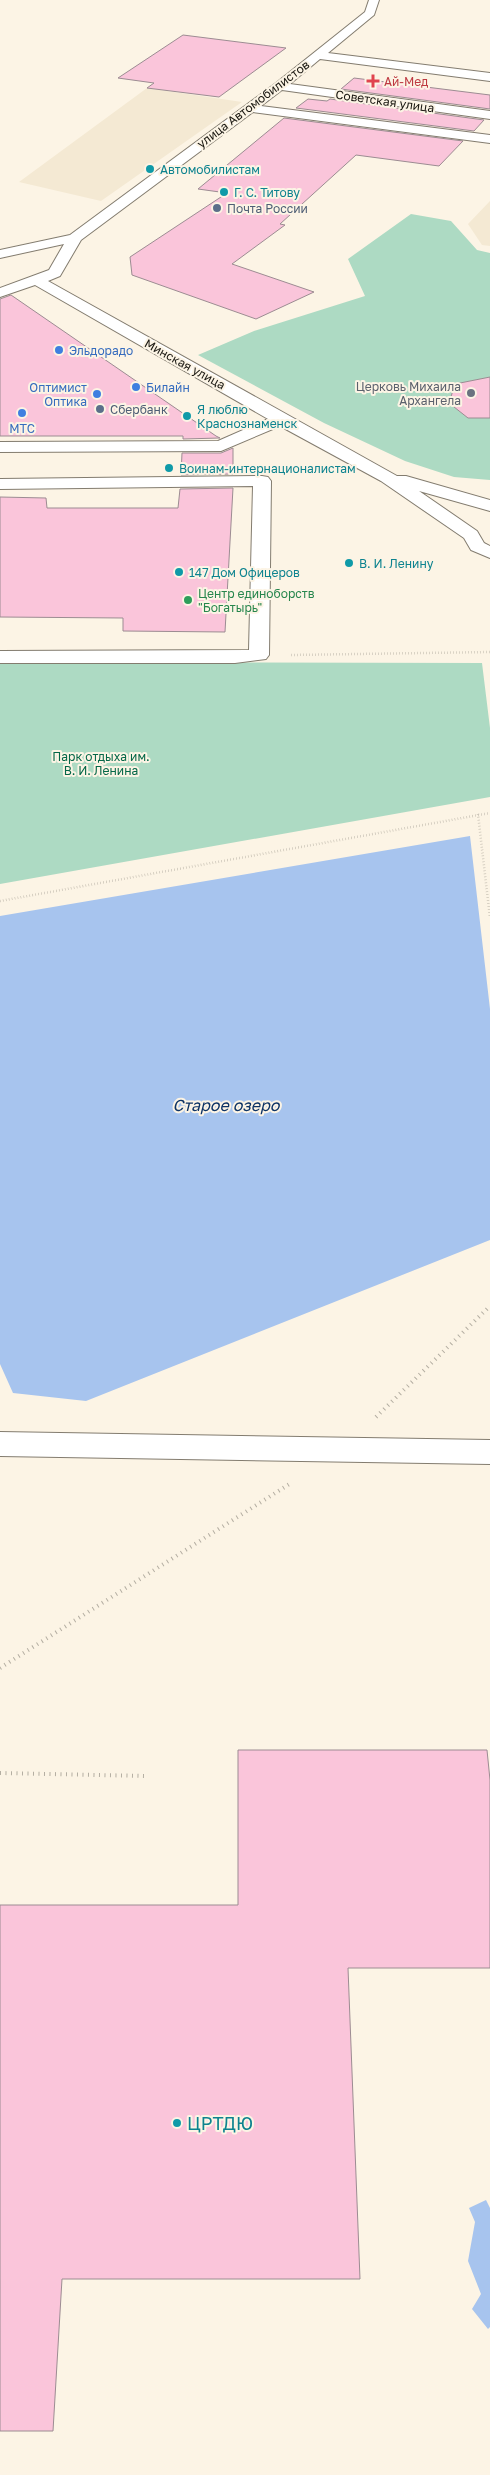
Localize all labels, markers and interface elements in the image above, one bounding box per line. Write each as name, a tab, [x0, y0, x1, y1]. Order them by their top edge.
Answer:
street label: улица Автомобилистов	[194, 57, 312, 151]
marker: Ай-Мед	[366, 74, 380, 88]
place label: Ай-Мед	[384, 74, 428, 89]
street label: Советская улица	[335, 87, 435, 115]
place label: Автомобилистам	[160, 162, 260, 177]
marker: Автомобилистам	[144, 163, 156, 175]
place label: Г. С. Титову	[234, 185, 300, 200]
marker: Г. С. Титову	[218, 186, 230, 198]
place label: Почта России	[227, 201, 308, 216]
marker: Почта России	[211, 202, 223, 214]
street label: Минская улица	[142, 336, 228, 392]
place label: Эльдорадо	[69, 343, 133, 358]
marker: Эльдорадо	[53, 344, 65, 356]
place label: Церковь Михаила Архангела	[356, 379, 461, 408]
place label: Оптимист Оптика	[29, 380, 87, 409]
place label: Билайн	[146, 380, 190, 395]
marker: Билайн	[130, 381, 142, 393]
marker: Церковь Михаила Архангела	[465, 387, 477, 399]
marker: Оптимист Оптика	[91, 388, 103, 400]
place label: Сбербанк	[110, 402, 168, 417]
place label: Я люблю Краснознаменск	[197, 402, 297, 431]
marker: Сбербанк	[94, 403, 106, 415]
marker: МТС	[16, 407, 28, 419]
marker: Я люблю Краснознаменск	[181, 410, 193, 422]
place label: МТС	[9, 421, 35, 436]
place label: Воинам-интернационалистам	[179, 461, 356, 476]
marker: Воинам-интернационалистам	[163, 462, 175, 474]
place label: В. И. Ленину	[359, 556, 434, 571]
marker: В. И. Ленину	[343, 557, 355, 569]
place label: 147 Дом Офицеров	[189, 565, 300, 580]
marker: 147 Дом Офицеров	[173, 566, 185, 578]
place label: Центр единоборств "Богатырь"	[198, 586, 315, 615]
marker: Центр единоборств "Богатырь"	[182, 594, 194, 606]
park label: Парк отдыха им. В. И. Ленина	[52, 749, 150, 778]
water label: Старое озеро	[173, 1095, 281, 1115]
place label: ЦРТДЮ	[187, 2112, 253, 2134]
marker: ЦРТДЮ	[171, 2117, 183, 2129]

